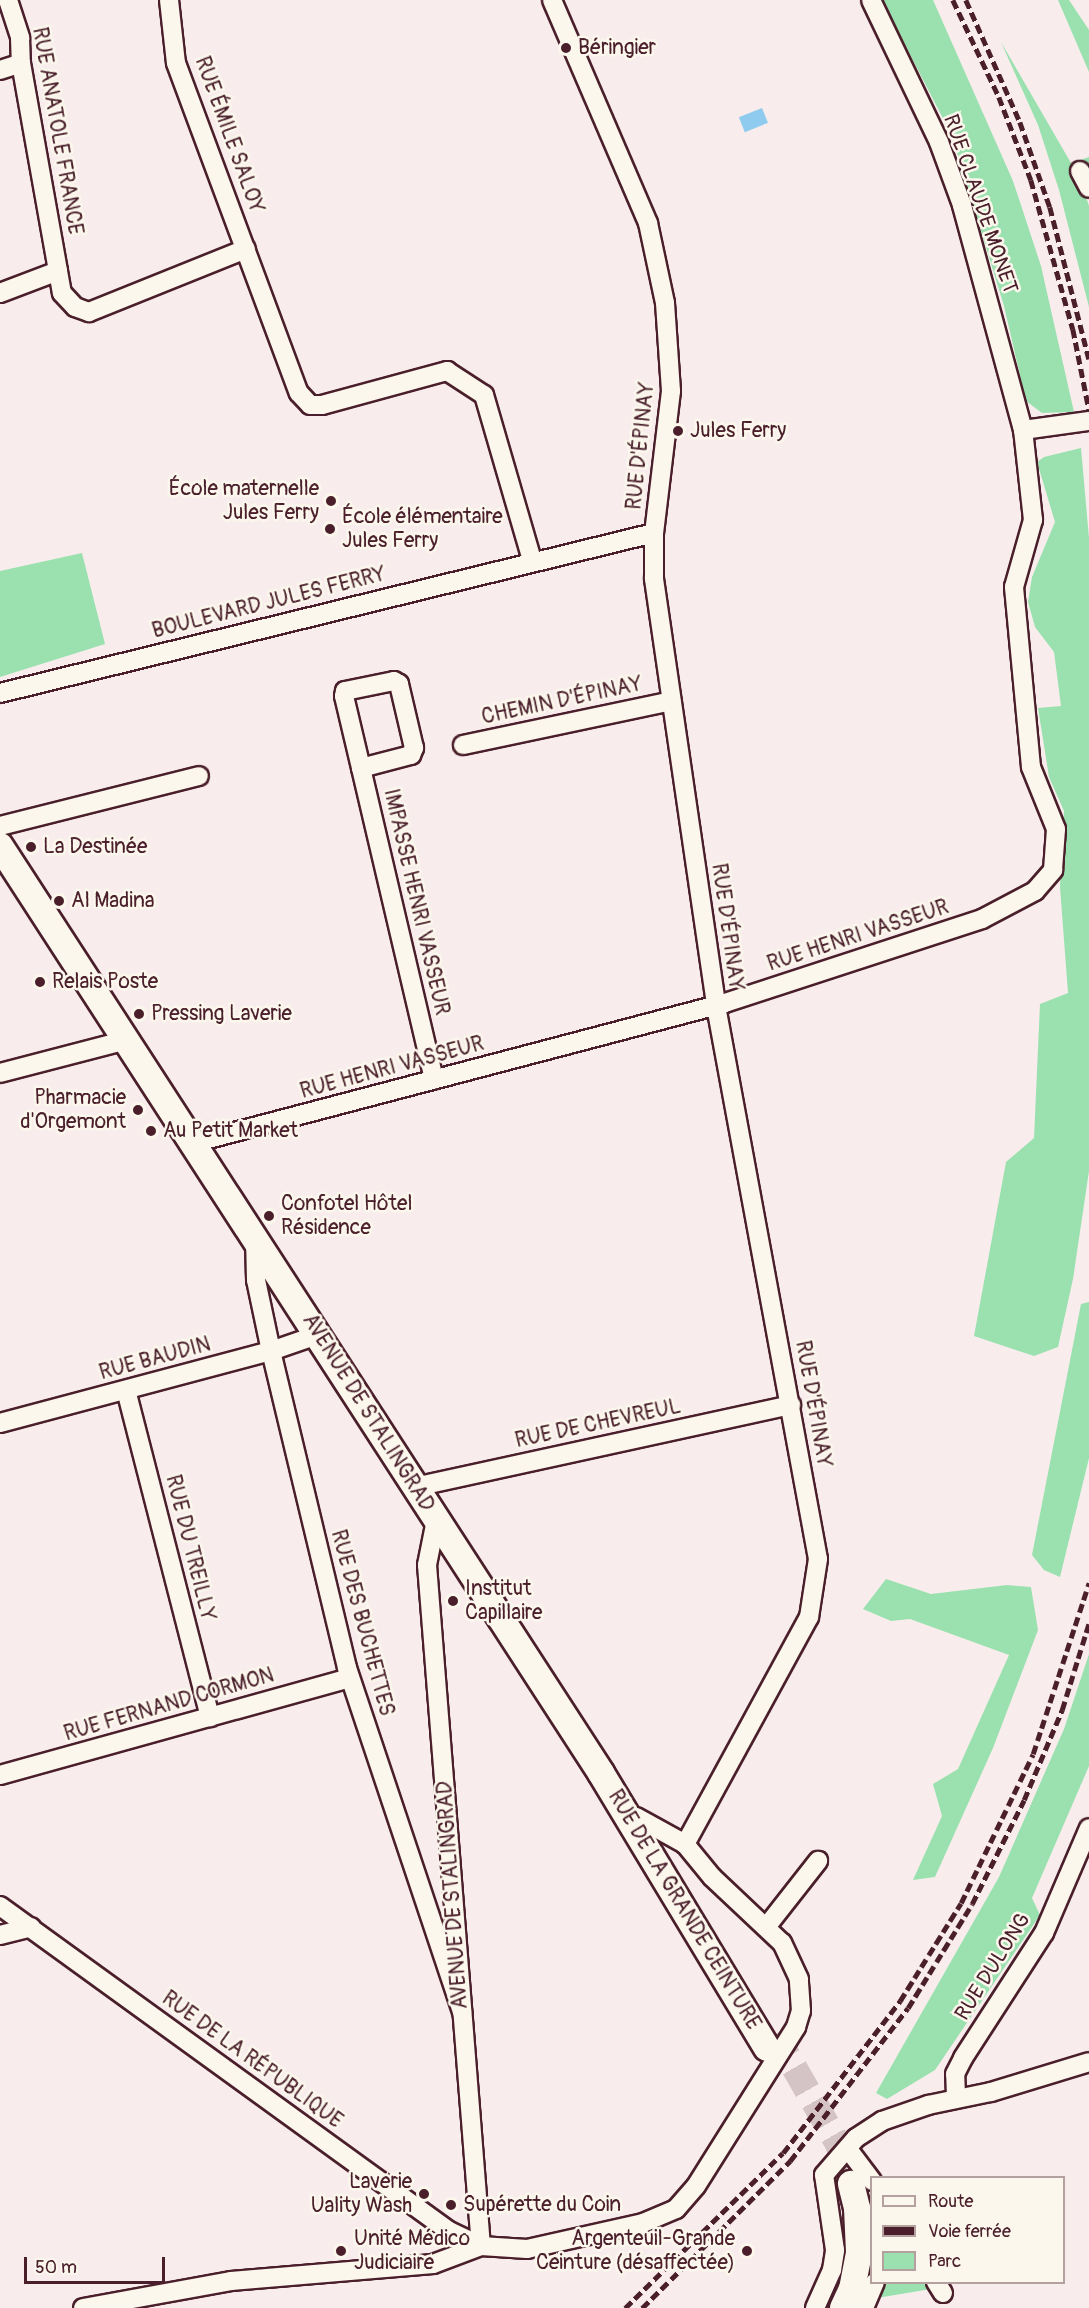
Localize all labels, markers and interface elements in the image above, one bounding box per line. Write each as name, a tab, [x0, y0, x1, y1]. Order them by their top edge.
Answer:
street label: RUE ANATOLE FRANCE	[26, 25, 88, 237]
place label: Béringier	[578, 35, 656, 61]
marker: Béringier	[559, 41, 573, 55]
street label: RUE ÉMILE SALOY	[189, 53, 269, 217]
street label: RUE CLAUDE MONET	[938, 111, 1022, 297]
street label: RUE D'ÉPINAY	[622, 381, 660, 511]
place label: Jules Ferry	[690, 418, 786, 444]
marker: Jules Ferry	[671, 424, 685, 438]
place label: École maternelle Jules Ferry	[169, 476, 319, 526]
marker: École maternelle Jules Ferry	[324, 494, 338, 508]
place label: École élémentaire Jules Ferry	[342, 504, 503, 554]
marker: École élémentaire Jules Ferry	[323, 522, 337, 536]
street label: BOULEVARD JULES FERRY	[150, 562, 388, 644]
street label: CHEMIN D'ÉPINAY	[479, 672, 645, 730]
street label: IMPASSE HENRI VASSEUR	[378, 786, 454, 1018]
place label: La Destinée	[43, 834, 147, 860]
marker: La Destinée	[24, 840, 38, 854]
street label: RUE D'ÉPINAY	[706, 862, 748, 992]
place label: Al Madina	[71, 888, 155, 914]
marker: Al Madina	[52, 894, 66, 908]
street label: RUE HENRI VASSEUR	[764, 895, 952, 977]
place label: Relais Poste	[52, 969, 158, 995]
marker: Relais Poste	[33, 975, 47, 989]
place label: Pressing Laverie	[151, 1001, 292, 1027]
marker: Pressing Laverie	[132, 1007, 146, 1021]
street label: RUE HENRI VASSEUR	[297, 1031, 487, 1105]
place label: Pharmacie d'Orgemont	[20, 1085, 126, 1135]
marker: Pharmacie d'Orgemont	[131, 1103, 145, 1117]
place label: Au Petit Market	[163, 1118, 298, 1144]
marker: Au Petit Market	[144, 1124, 158, 1138]
place label: Confotel Hôtel Résidence	[281, 1191, 412, 1241]
marker: Confotel Hôtel Résidence	[262, 1209, 276, 1223]
street label: AVENUE DE STALINGRAD	[297, 1309, 439, 1517]
street label: RUE BAUDIN	[97, 1332, 213, 1386]
street label: RUE D'ÉPINAY	[789, 1339, 837, 1469]
street label: RUE DE CHEVREUL	[513, 1394, 683, 1454]
street label: RUE DU TREILLY	[160, 1472, 220, 1624]
street label: RUE DES BUCHETTES	[325, 1527, 399, 1719]
place label: Institut Capillaire	[465, 1576, 542, 1626]
marker: Institut Capillaire	[446, 1594, 460, 1608]
street label: RUE FERNAND CORMON	[61, 1663, 277, 1747]
street label: AVENUE DE STALINGRAD	[432, 1780, 474, 2010]
street label: RUE DE LA GRANDE CEINTURE	[602, 1785, 766, 2035]
street label: RUE DULONG	[950, 1909, 1036, 2025]
street label: RUE DE LA RÉPUBLIQUE	[157, 1986, 347, 2134]
place label: Laverie Uality Wash	[311, 2169, 412, 2219]
legend	[870, 2176, 1065, 2284]
marker: Laverie Uality Wash	[417, 2187, 431, 2201]
text: Route	[928, 2190, 973, 2213]
place label: Supérette du Coin	[463, 2192, 621, 2218]
marker: Supérette du Coin	[444, 2198, 458, 2212]
text: Voie ferrée	[928, 2220, 1011, 2243]
place label: Unité Médico Judiciaire	[354, 2226, 470, 2276]
place label: Argenteuil-Grande Ceinture (désaffectée)	[536, 2226, 735, 2276]
marker: Unité Médico Judiciaire	[332, 2242, 350, 2260]
marker: Argenteuil-Grande Ceinture (désaffectée)	[740, 2244, 754, 2258]
scale bar	[27, 2245, 168, 2283]
text: Parc	[928, 2250, 961, 2273]
text: 50 m	[35, 2256, 77, 2279]

